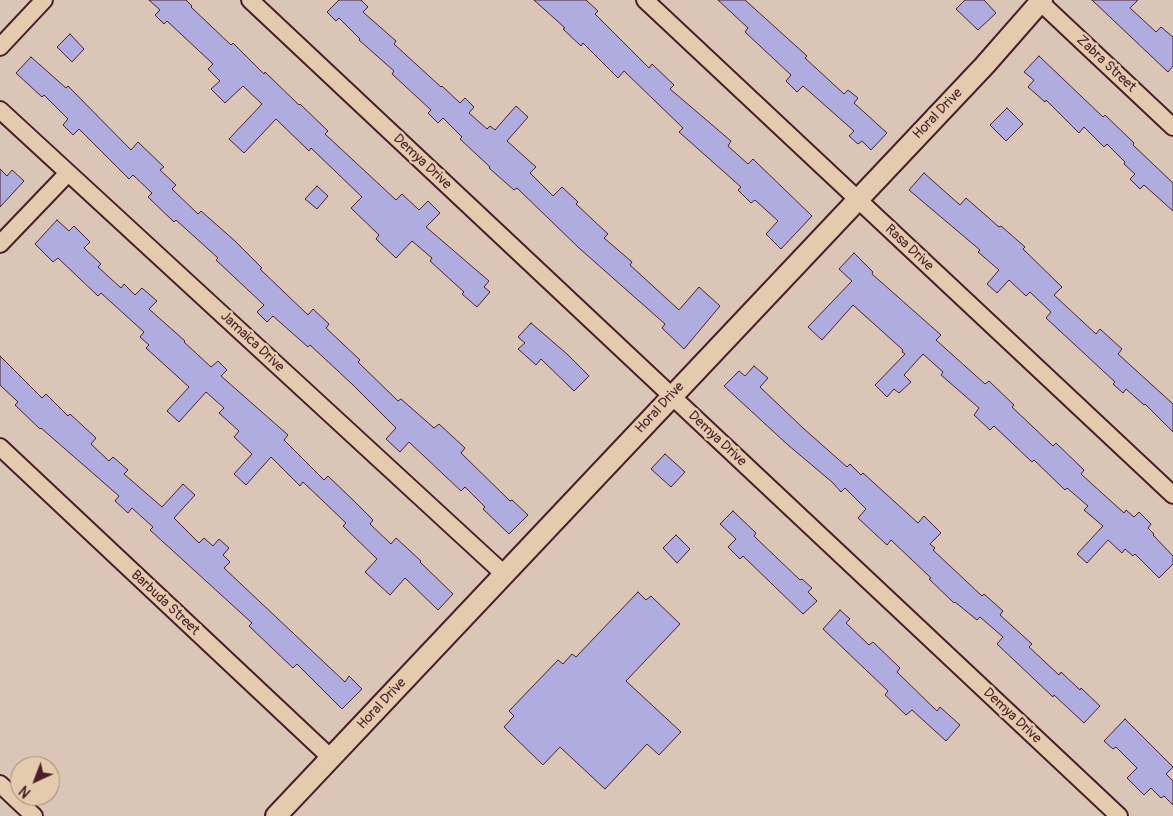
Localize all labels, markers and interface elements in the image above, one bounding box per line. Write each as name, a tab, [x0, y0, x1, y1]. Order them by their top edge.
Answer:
street label: Zabra Street	[1073, 32, 1139, 96]
street label: Horal Drive	[910, 85, 966, 143]
street label: Demya Drive	[389, 131, 455, 193]
street label: Rasa Drive	[881, 221, 937, 275]
street label: Jamaica Drive	[217, 308, 287, 376]
street label: Horal Drive	[632, 379, 688, 437]
street label: Demya Drive	[684, 408, 750, 470]
street label: Barbuda Street	[127, 567, 203, 639]
street label: Horal Drive	[354, 675, 410, 733]
street label: Demya Drive	[979, 685, 1045, 747]
north arrow	[10, 756, 60, 806]
text: N	[16, 782, 34, 801]

